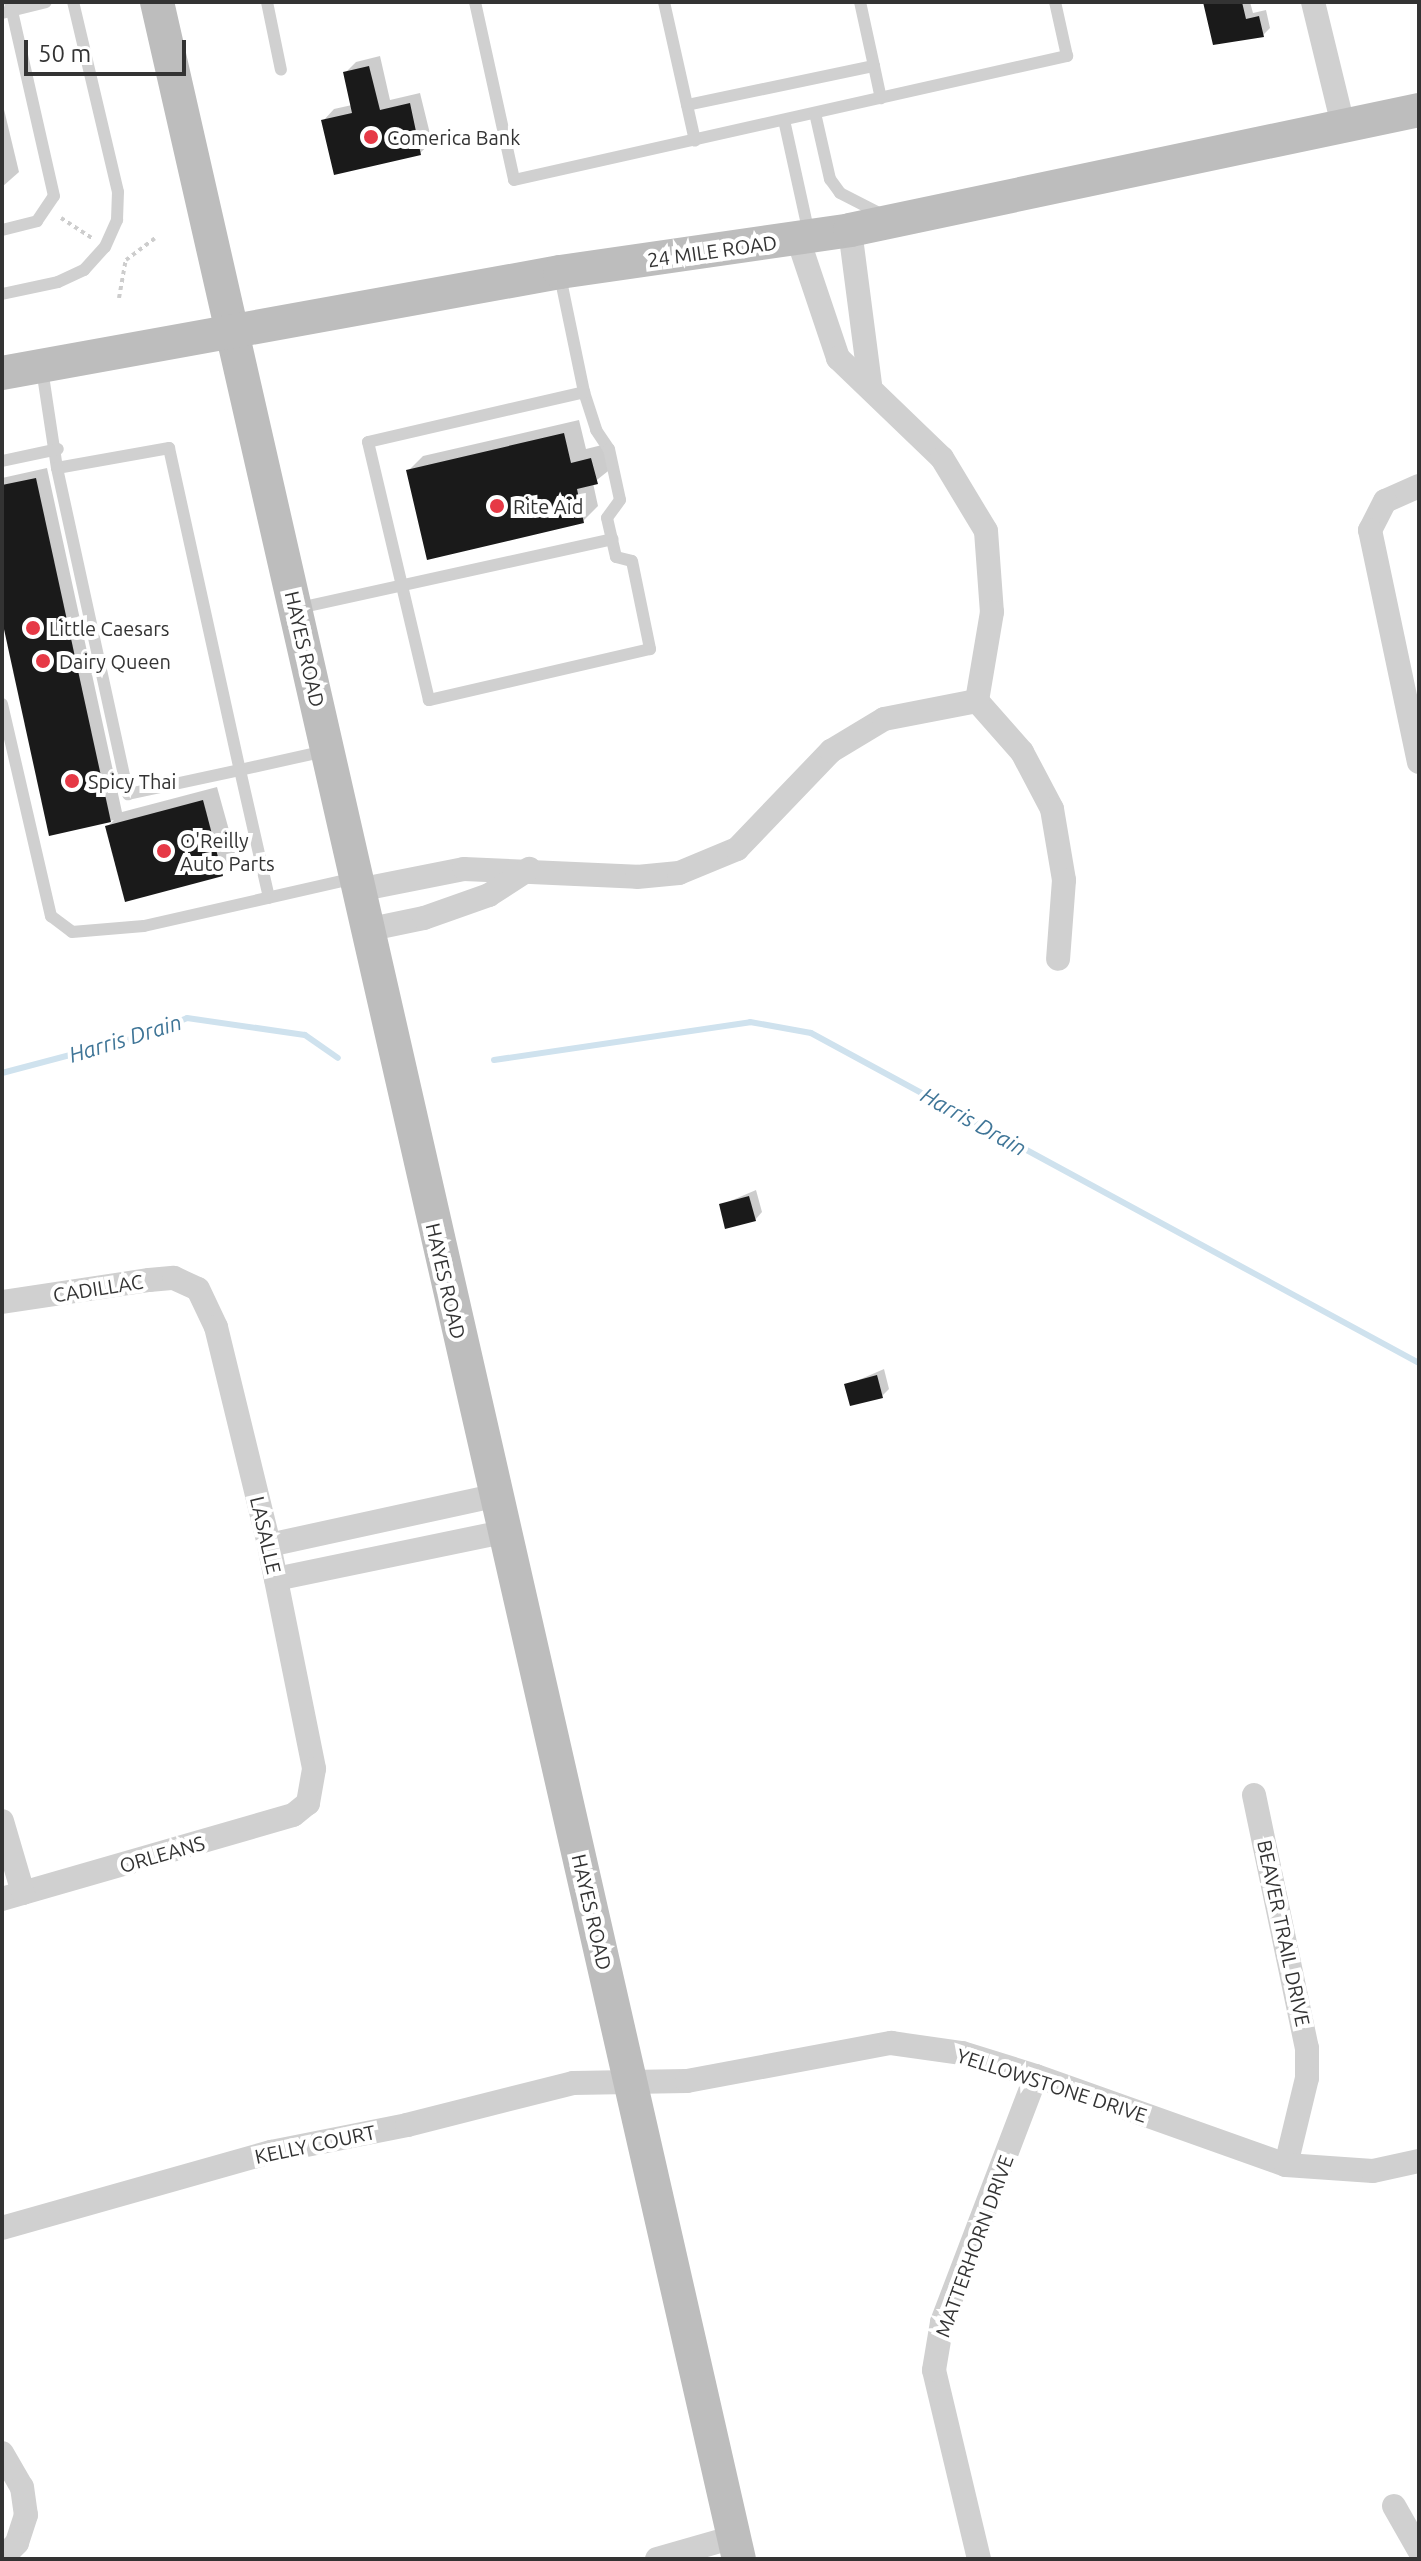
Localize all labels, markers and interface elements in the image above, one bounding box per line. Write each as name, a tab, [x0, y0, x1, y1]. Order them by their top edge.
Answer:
scale bar	[28, 24, 190, 74]
text: 50 m	[38, 40, 91, 67]
place label: Comerica Bank	[387, 125, 520, 149]
marker: Comerica Bank	[362, 128, 380, 146]
street label: 24 MILE ROAD	[646, 230, 778, 272]
place label: Rite Aid	[513, 494, 583, 518]
marker: Rite Aid	[488, 497, 506, 515]
street label: HAYES ROAD	[280, 589, 330, 709]
place label: Little Caesars	[49, 616, 169, 640]
marker: Little Caesars	[24, 619, 42, 637]
place label: Dairy Queen	[59, 649, 171, 673]
marker: Dairy Queen	[34, 652, 52, 670]
place label: Spicy Thai	[88, 769, 176, 793]
marker: Spicy Thai	[63, 772, 81, 790]
place label: O'Reilly Auto Parts	[180, 828, 275, 875]
marker: O'Reilly Auto Parts	[155, 842, 173, 860]
water label: Harris Drain	[65, 1008, 185, 1068]
water label: Harris Drain	[917, 1081, 1031, 1161]
street label: HAYES ROAD	[421, 1221, 471, 1341]
street label: CADILLAC	[51, 1269, 145, 1307]
street label: LASALLE	[245, 1494, 287, 1576]
street label: ORLEANS	[117, 1830, 207, 1878]
street label: BEAVER TRAIL DRIVE	[1253, 1838, 1315, 2028]
street label: HAYES ROAD	[567, 1852, 617, 1972]
street label: YELLOWSTONE DRIVE	[954, 2043, 1150, 2127]
street label: KELLY COURT	[253, 2120, 377, 2168]
street label: MATTERHORN DRIVE	[930, 2152, 1018, 2340]

